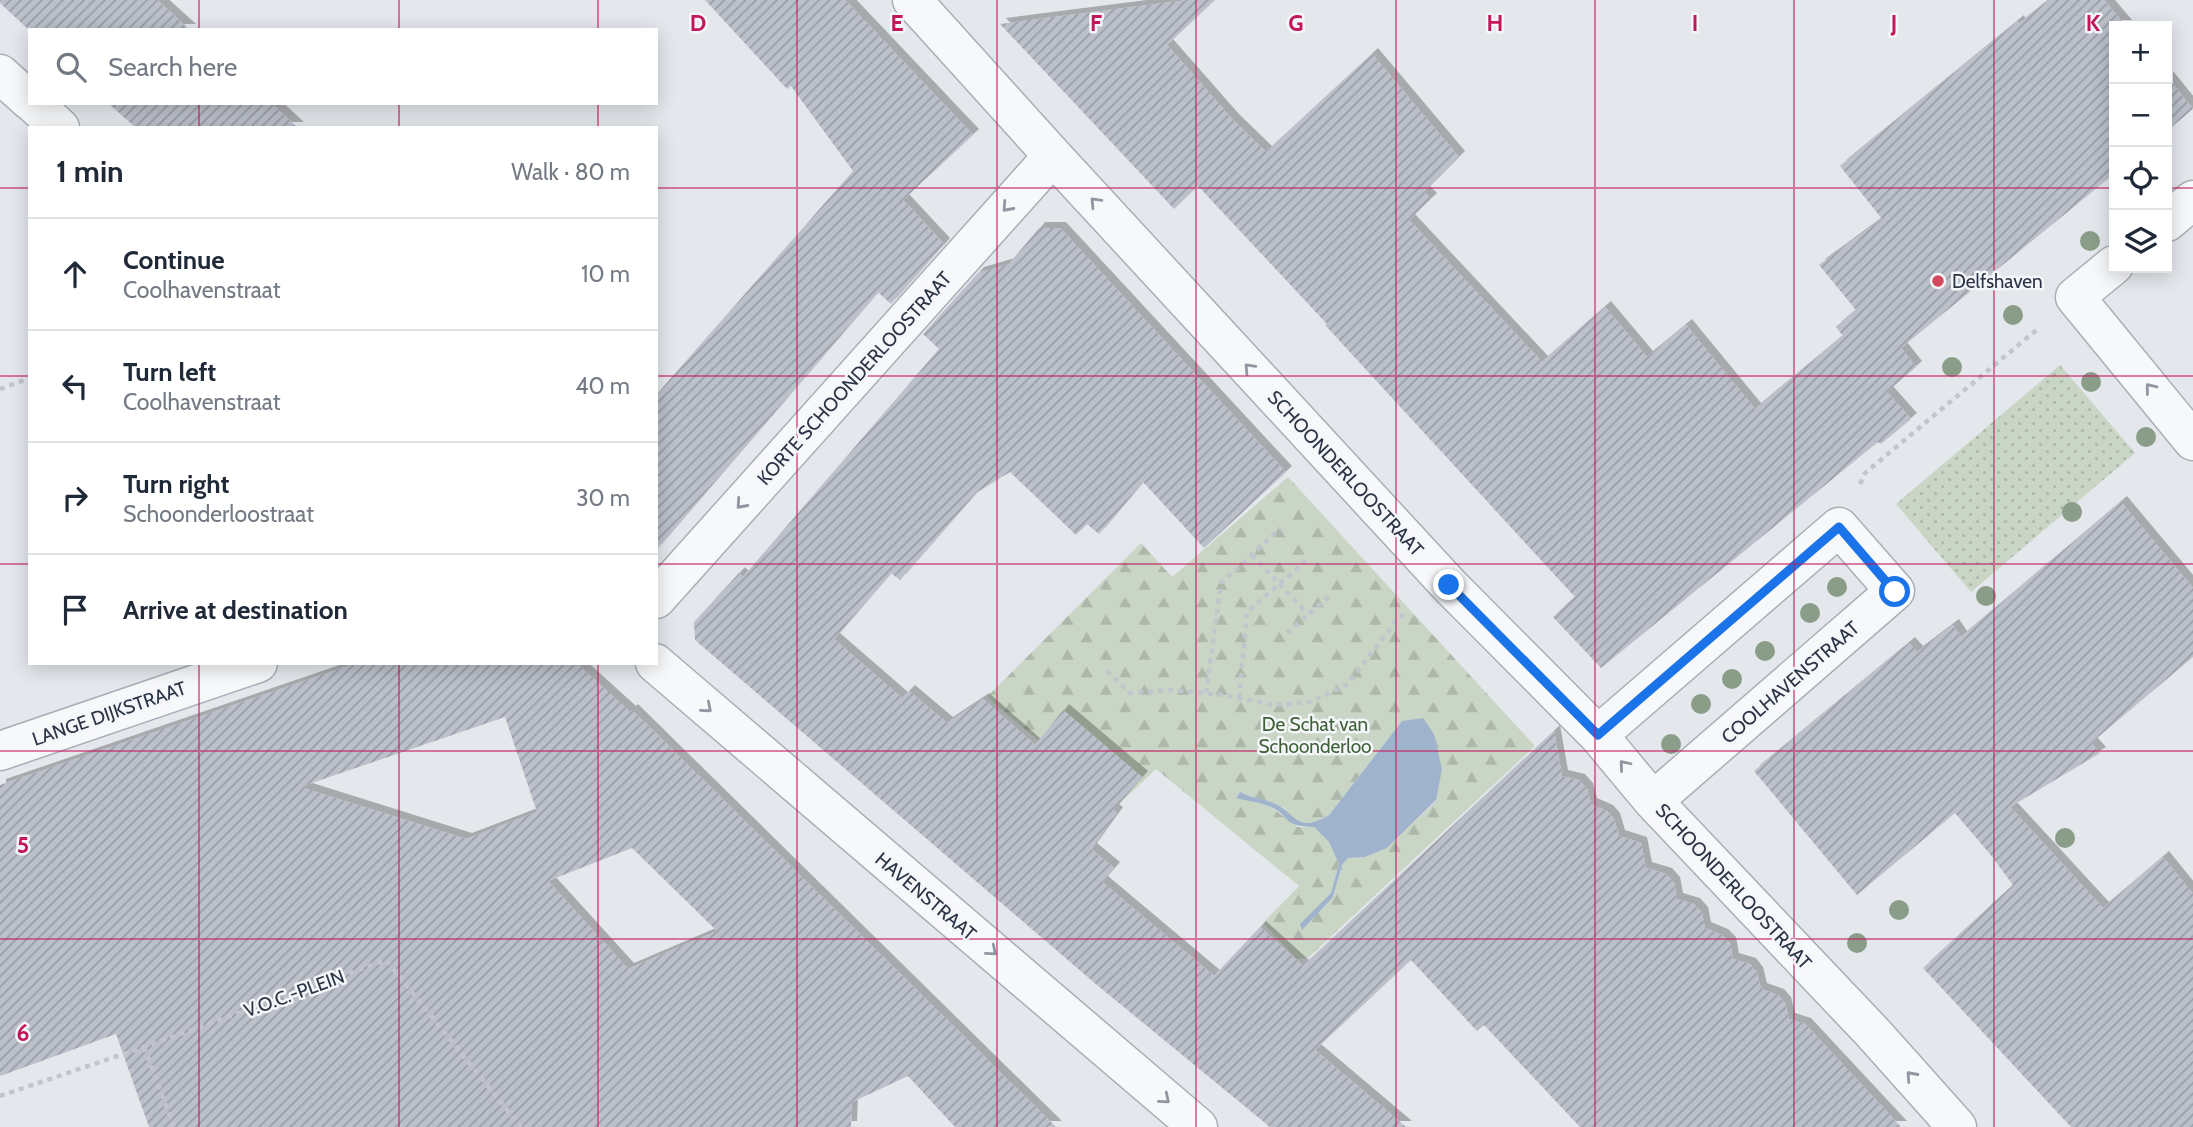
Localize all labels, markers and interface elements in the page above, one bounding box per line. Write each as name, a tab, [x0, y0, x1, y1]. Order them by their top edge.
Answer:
text: D	[690, 9, 706, 37]
text: E	[890, 9, 904, 37]
text: F	[1090, 9, 1102, 37]
text: G	[1288, 9, 1304, 37]
text: H	[1487, 9, 1503, 37]
text: I	[1692, 9, 1698, 37]
text: J	[1890, 9, 1897, 37]
text: K	[2086, 9, 2101, 37]
map controls	[2109, 21, 2172, 273]
button: +	[2109, 21, 2172, 84]
search box	[28, 28, 658, 105]
icon: search	[52, 48, 90, 86]
text: Search here	[108, 51, 237, 83]
button: −	[2109, 84, 2172, 147]
button: locate	[2109, 147, 2172, 210]
text: 1 min	[56, 153, 124, 190]
text: Walk · 80 m	[511, 158, 630, 186]
one-way arrow	[1090, 197, 1103, 210]
one-way arrow	[1003, 199, 1015, 212]
button: layers	[2109, 210, 2172, 273]
text: Continue	[123, 244, 225, 276]
icon: ahead	[56, 255, 94, 293]
text: 10 m	[581, 260, 630, 288]
street label: KORTE SCHOONDERLOOSTRAAT	[752, 267, 956, 490]
place label: Delfshaven	[1952, 270, 2043, 293]
marker: Delfshaven	[1930, 273, 1946, 289]
text: Coolhavenstraat	[123, 276, 280, 304]
text: Turn left	[123, 356, 216, 388]
one-way arrow	[1245, 363, 1257, 376]
icon: left	[56, 367, 94, 405]
text: 40 m	[575, 372, 630, 400]
one-way arrow	[2145, 383, 2158, 395]
street label: SCHOONDERLOOSTRAAT	[1263, 386, 1428, 561]
text: Coolhavenstraat	[123, 388, 280, 416]
text: Turn right	[123, 468, 229, 500]
icon: right	[56, 479, 94, 517]
text: 30 m	[576, 484, 630, 512]
one-way arrow	[737, 496, 749, 509]
text: Schoonderloostraat	[123, 500, 314, 528]
route end	[1433, 569, 1464, 600]
route start	[1879, 576, 1910, 607]
icon: arrive	[56, 591, 94, 629]
text: Arrive at destination	[123, 594, 348, 626]
street label: COOLHAVENSTRAAT	[1717, 616, 1864, 748]
street label: LANGE DIJKSTRAAT	[29, 676, 189, 751]
one-way arrow	[698, 700, 711, 712]
park label: De Schat van Schoonderloo	[1258, 713, 1372, 758]
one-way arrow	[1620, 761, 1632, 774]
street label: SCHOONDERLOOSTRAAT	[1651, 799, 1816, 974]
text: 5	[17, 831, 29, 859]
street label: HAVENSTRAAT	[870, 847, 981, 945]
one-way arrow	[983, 943, 996, 955]
street label: V.O.C.-PLEIN	[241, 965, 348, 1022]
text: 6	[17, 1019, 29, 1047]
one-way arrow	[1907, 1071, 1920, 1084]
one-way arrow	[1156, 1091, 1169, 1103]

